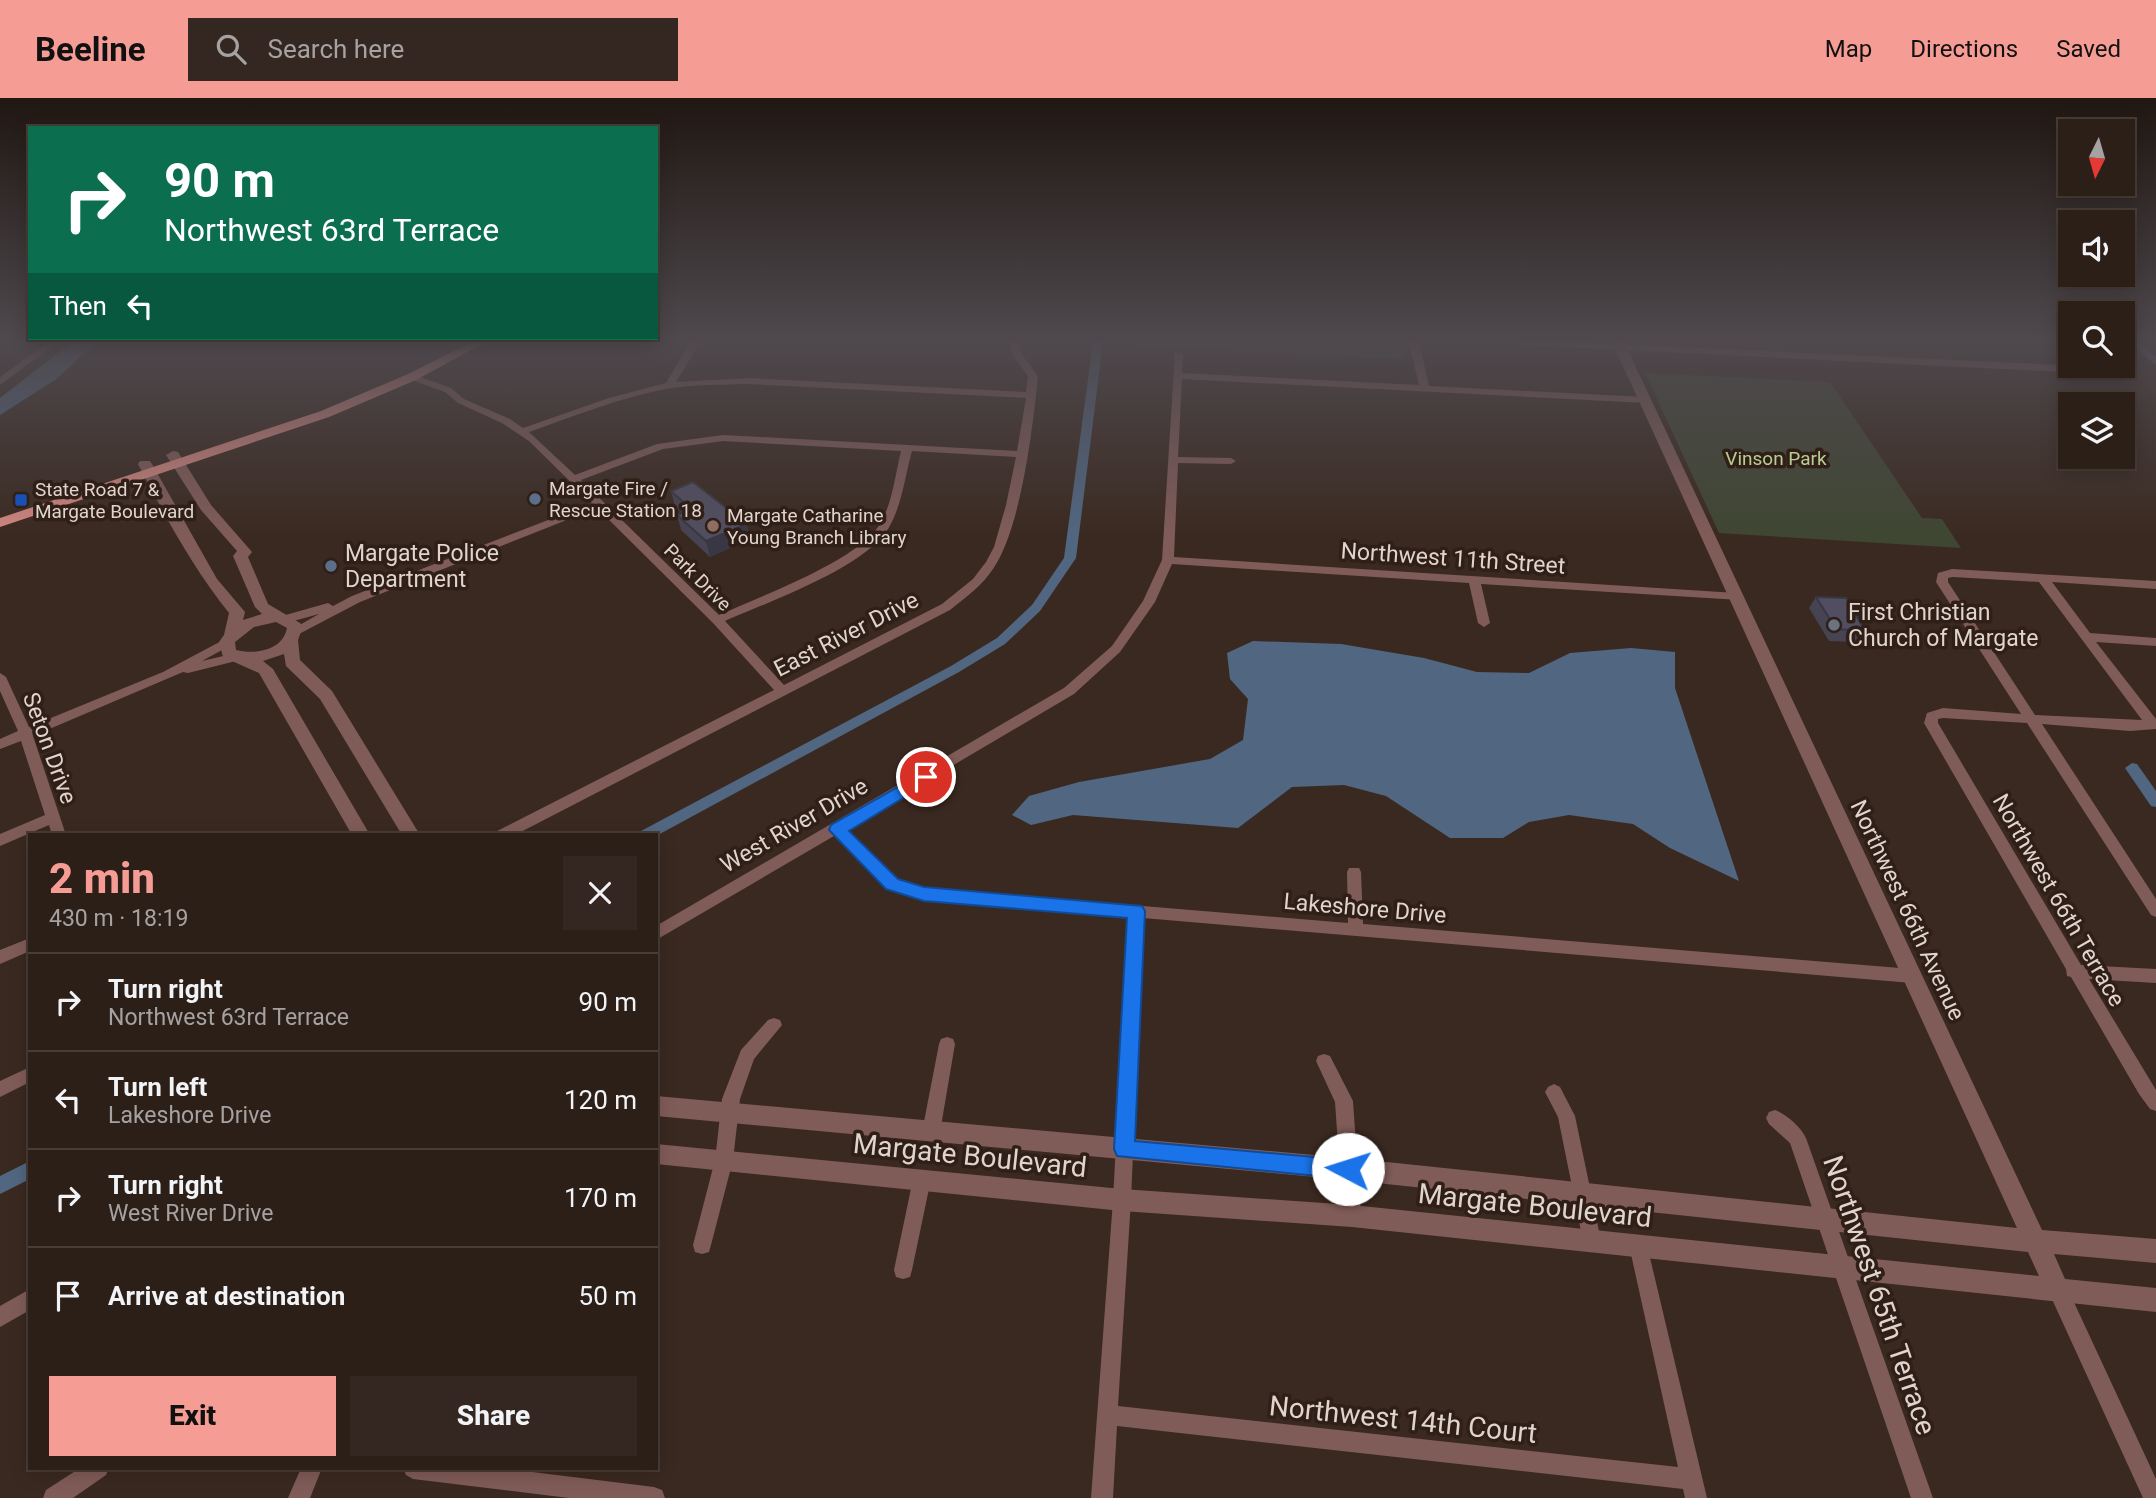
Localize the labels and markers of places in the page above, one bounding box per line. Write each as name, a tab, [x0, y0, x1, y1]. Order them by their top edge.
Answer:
place label: Margate Fire / Rescue Station 18	[549, 477, 702, 522]
place label: State Road 7 & Margate Boulevard	[35, 478, 194, 523]
marker: Margate Fire / Rescue Station 18	[527, 491, 543, 507]
marker: State Road 7 & Margate Boulevard	[13, 492, 29, 508]
place label: Margate Catharine Young Branch Library	[727, 504, 906, 549]
marker: Margate Catharine Young Branch Library	[705, 518, 721, 534]
place label: Margate Police Department	[345, 540, 499, 593]
marker: Margate Police Department	[323, 558, 339, 574]
place label: First Christian Church of Margate	[1848, 599, 2038, 652]
marker: First Christian Church of Margate	[1826, 617, 1842, 633]
pin	[896, 747, 956, 807]

